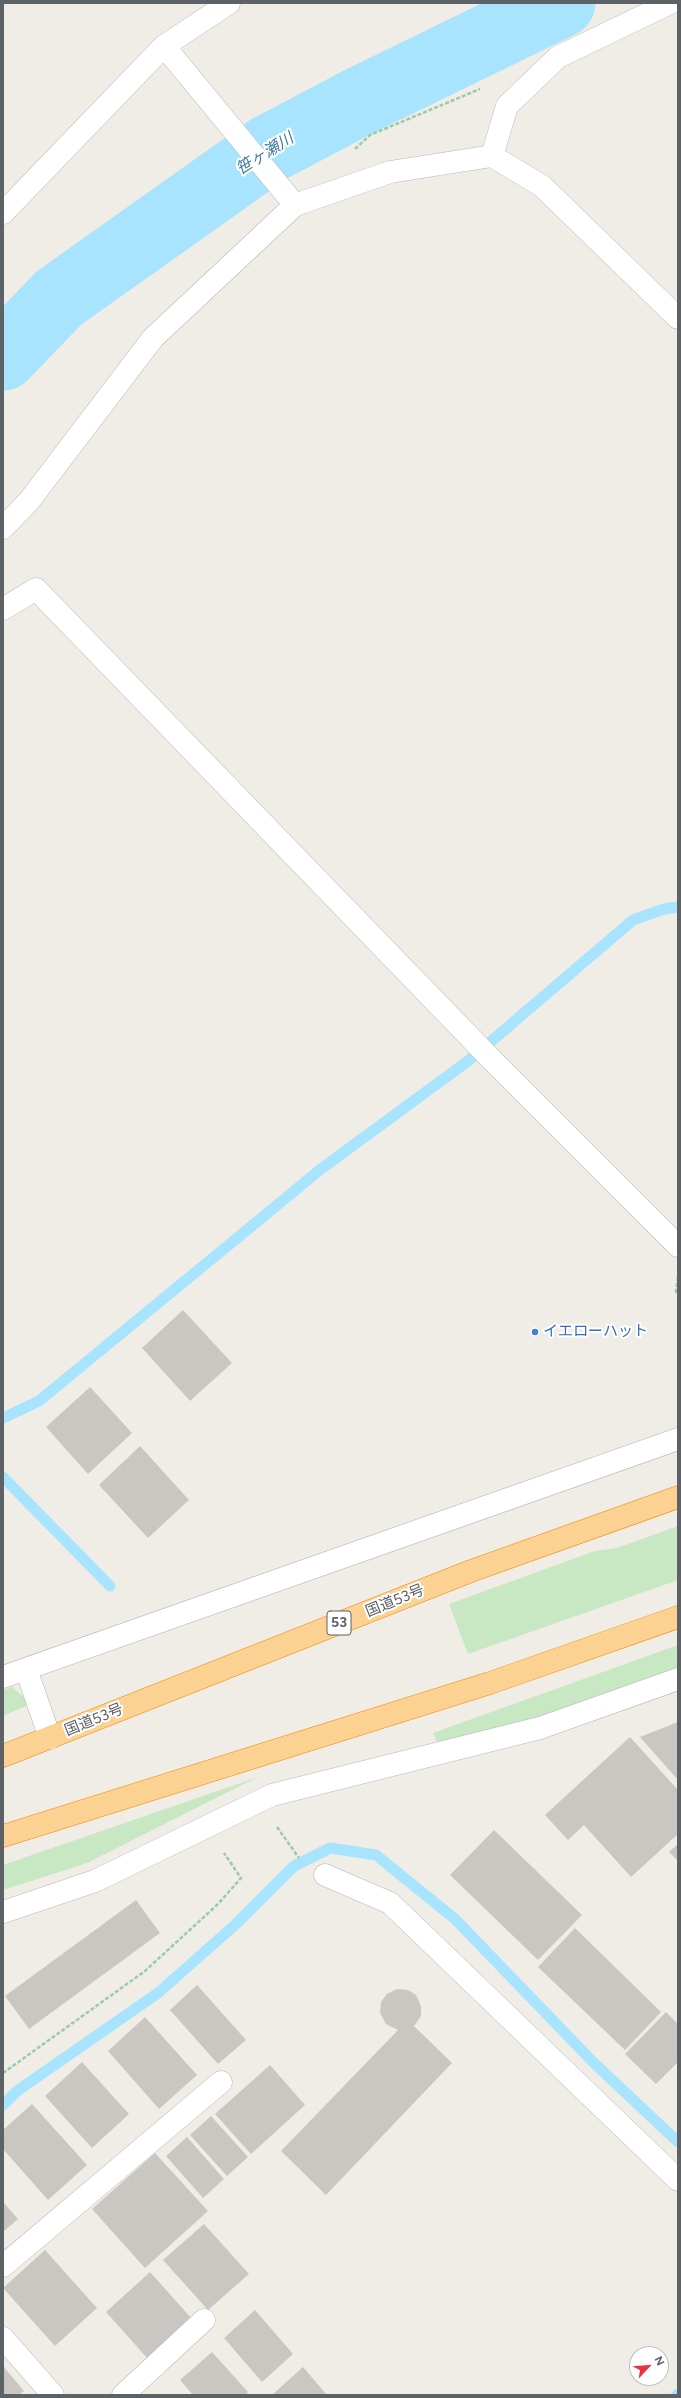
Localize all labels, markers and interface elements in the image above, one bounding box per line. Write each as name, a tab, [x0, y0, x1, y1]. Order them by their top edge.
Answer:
water label: 笹ヶ瀬川	[233, 129, 297, 179]
place label: イエローハット	[543, 1323, 648, 1341]
marker: イエローハット	[530, 1327, 540, 1337]
street label: 国道53号	[363, 1581, 427, 1621]
road number: 53	[327, 1611, 351, 1635]
street label: 国道53号	[62, 1700, 126, 1740]
north arrow	[629, 2346, 669, 2386]
text: N	[652, 2354, 667, 2368]

